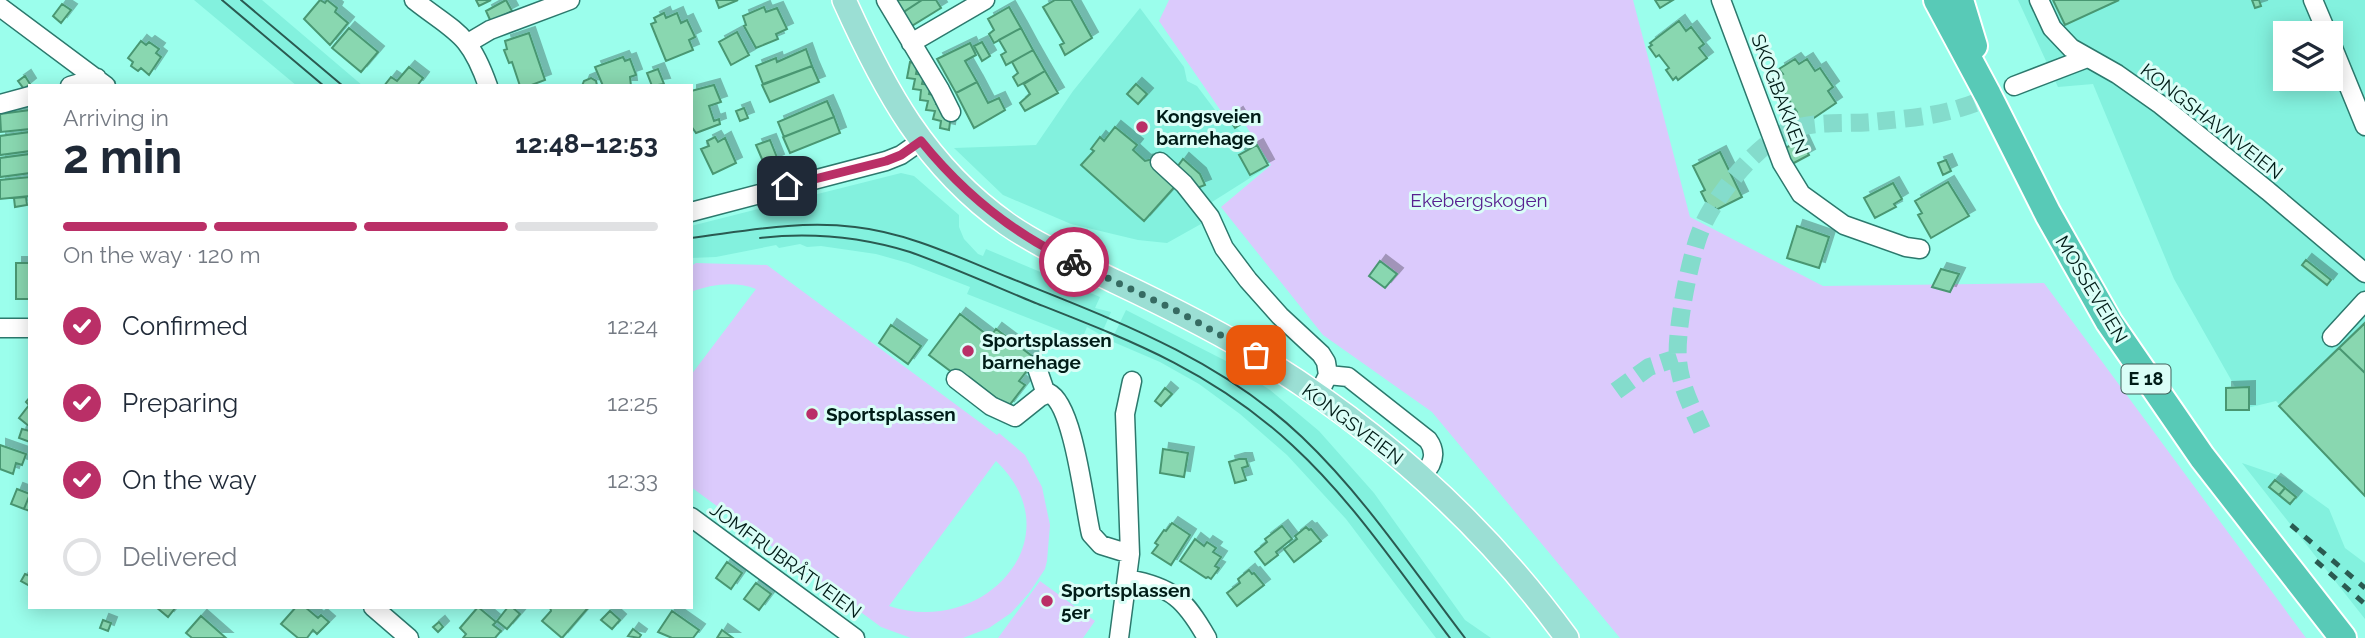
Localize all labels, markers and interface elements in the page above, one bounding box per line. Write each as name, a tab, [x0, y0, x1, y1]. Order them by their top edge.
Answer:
map controls	[2273, 21, 2343, 91]
button: layers	[2273, 21, 2343, 91]
street label: SKOGBAKKEN	[1747, 31, 1813, 157]
street label: KONGSHAVNVEIEN	[2137, 59, 2287, 183]
text: Arriving in	[63, 104, 169, 131]
place label: Kongsveien barnehage	[1156, 105, 1261, 149]
marker: Kongsveien barnehage	[1134, 119, 1150, 135]
text: 12:48–12:53	[515, 129, 658, 159]
text: 2 min	[63, 130, 182, 184]
pin	[757, 156, 817, 216]
icon: home	[768, 167, 806, 205]
park label: Ekebergskogen	[1410, 189, 1548, 211]
courier	[1039, 227, 1109, 297]
street label: MOSSEVEIEN	[2051, 231, 2133, 347]
text: On the way · 120 m	[63, 241, 261, 268]
icon: bike	[1055, 243, 1093, 281]
icon: check	[63, 307, 101, 345]
text: Confirmed	[122, 311, 248, 341]
text: 12:24	[607, 312, 658, 339]
pin	[1226, 325, 1286, 385]
place label: Sportsplassen barnehage	[982, 329, 1112, 373]
icon: bag	[1237, 336, 1275, 374]
marker: Sportsplassen barnehage	[960, 343, 976, 359]
road number: E 18	[2122, 365, 2170, 394]
street label: KONGSVEIEN	[1298, 379, 1408, 469]
icon: check	[63, 384, 101, 422]
text: Preparing	[122, 388, 238, 418]
text: 12:25	[607, 389, 658, 416]
place label: Sportsplassen	[826, 403, 956, 425]
marker: Sportsplassen	[804, 406, 820, 422]
icon: check	[63, 461, 101, 499]
text: On the way	[122, 465, 257, 495]
text: 12:33	[607, 466, 658, 493]
street label: JOMFRUBRÅTVEIEN	[706, 498, 866, 622]
text: Delivered	[122, 542, 237, 572]
place label: Sportsplassen 5er	[1061, 579, 1191, 623]
marker: Sportsplassen 5er	[1039, 593, 1055, 609]

